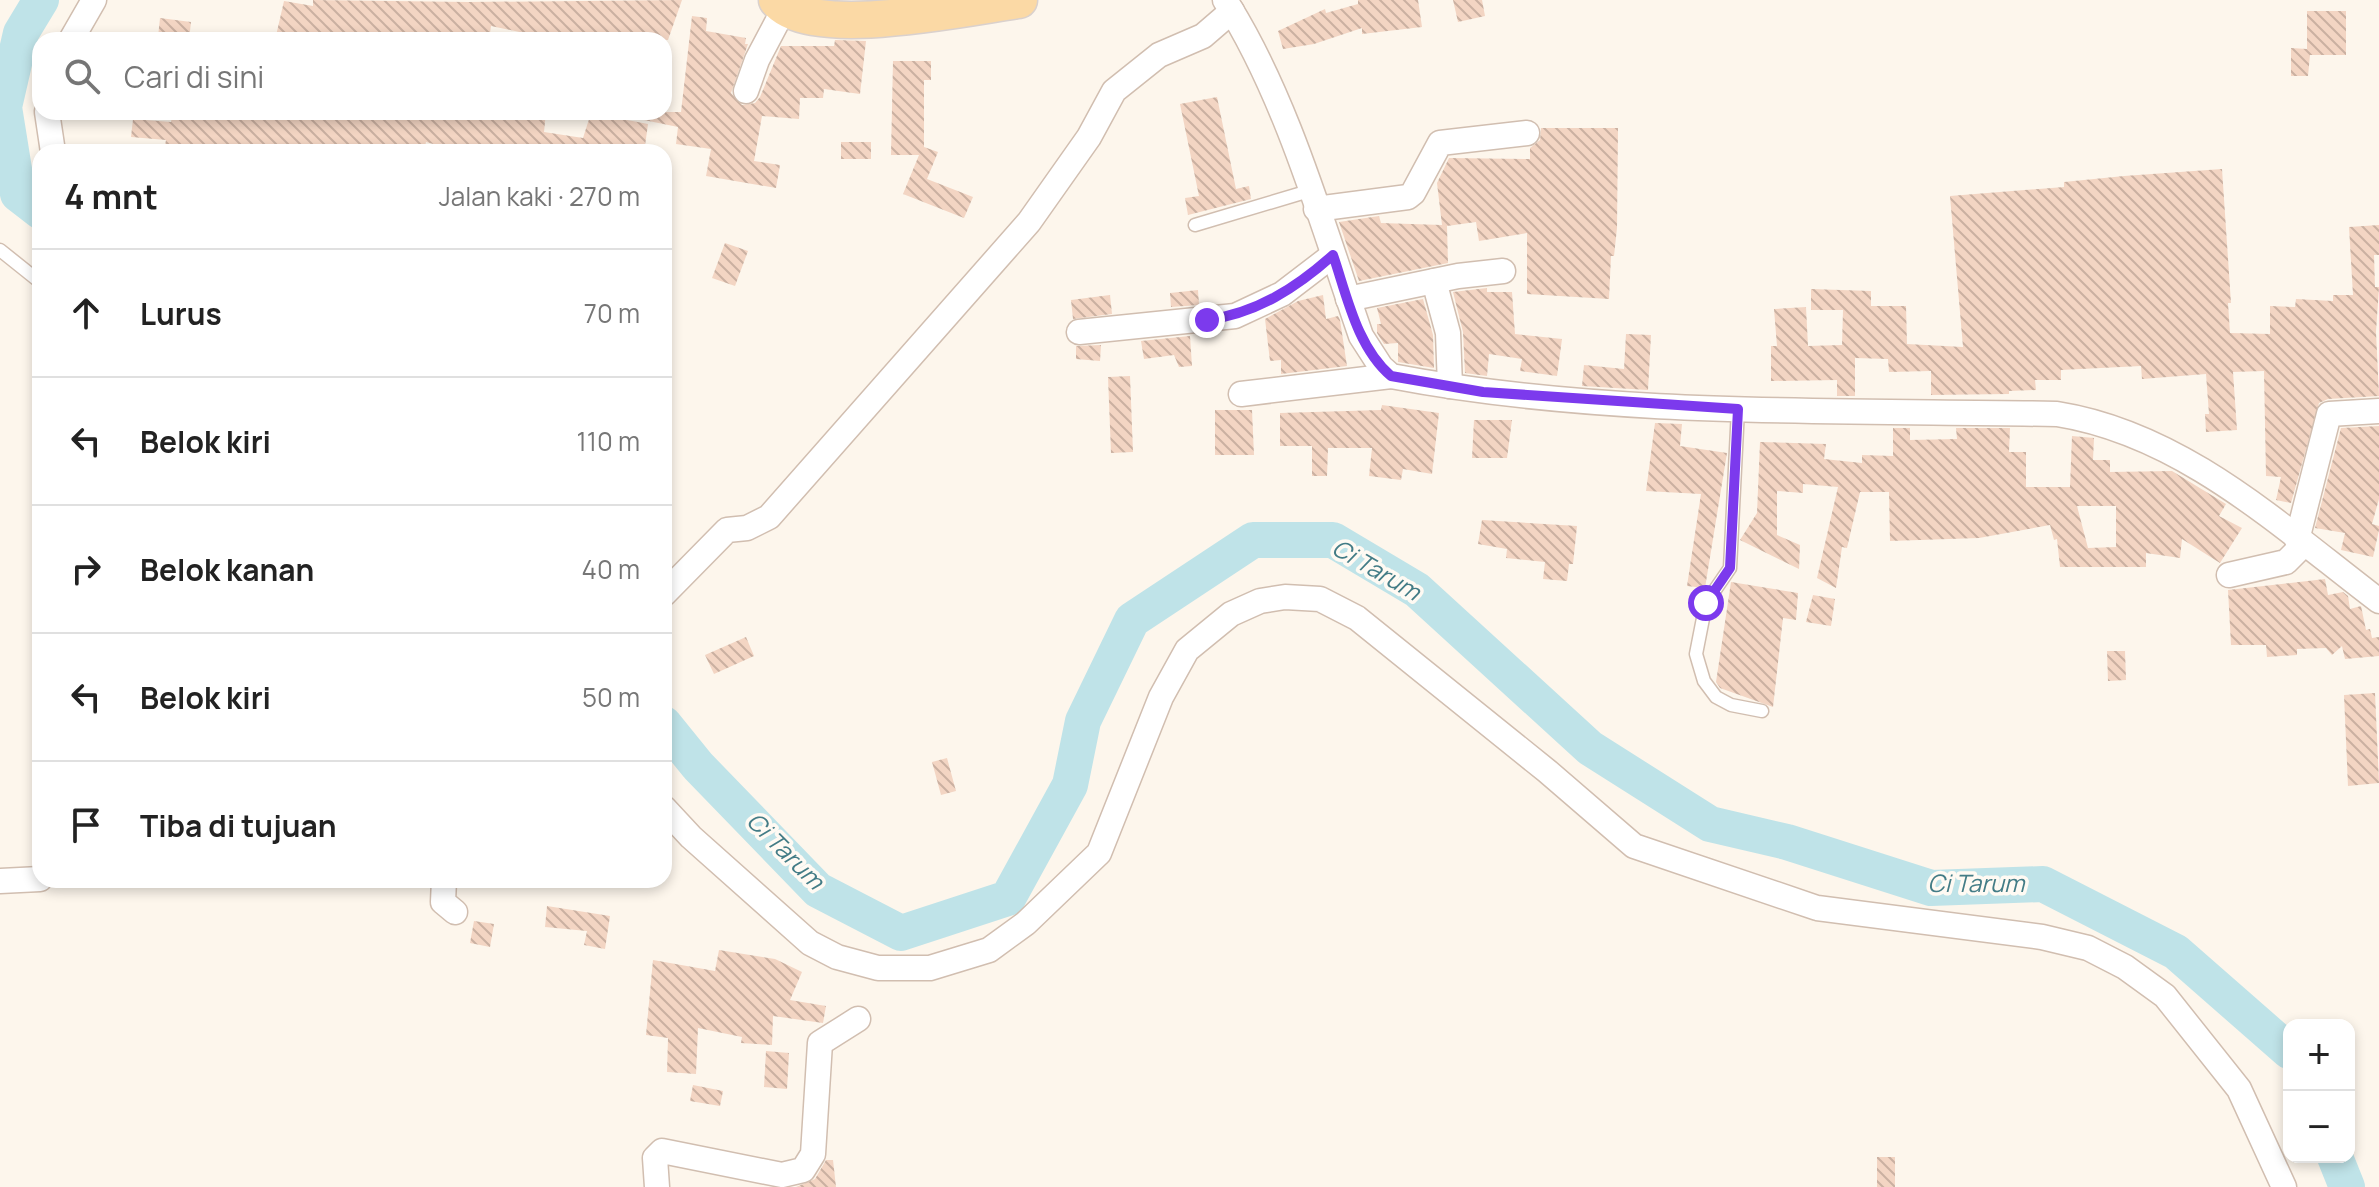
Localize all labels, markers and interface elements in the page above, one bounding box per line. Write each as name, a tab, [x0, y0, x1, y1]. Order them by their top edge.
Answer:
search box	[32, 32, 672, 120]
icon: search	[60, 54, 104, 98]
text: Cari di sini	[124, 56, 264, 97]
text: 4 mnt	[64, 173, 158, 219]
text: Jalan kaki · 270 m	[439, 178, 640, 214]
icon: ahead	[64, 291, 108, 335]
text: Lurus	[140, 293, 222, 334]
text: 70 m	[584, 295, 640, 331]
route end	[1189, 302, 1225, 338]
icon: left	[64, 419, 108, 463]
text: Belok kiri	[140, 421, 271, 462]
text: 110 m	[577, 423, 640, 459]
water label: Ci Tarum	[1327, 530, 1428, 608]
icon: right	[64, 547, 108, 591]
text: Belok kanan	[140, 549, 314, 590]
text: 40 m	[582, 551, 640, 587]
route start	[1688, 585, 1724, 621]
icon: left	[64, 675, 108, 719]
text: Belok kiri	[140, 677, 271, 718]
text: 50 m	[582, 679, 640, 715]
icon: arrive	[64, 803, 108, 847]
water label: Ci Tarum	[740, 804, 833, 897]
text: Tiba di tujuan	[140, 805, 337, 846]
water label: Ci Tarum	[1928, 866, 2026, 899]
map controls	[2283, 1019, 2355, 1163]
button: +	[2283, 1019, 2355, 1091]
button: −	[2283, 1091, 2355, 1163]

